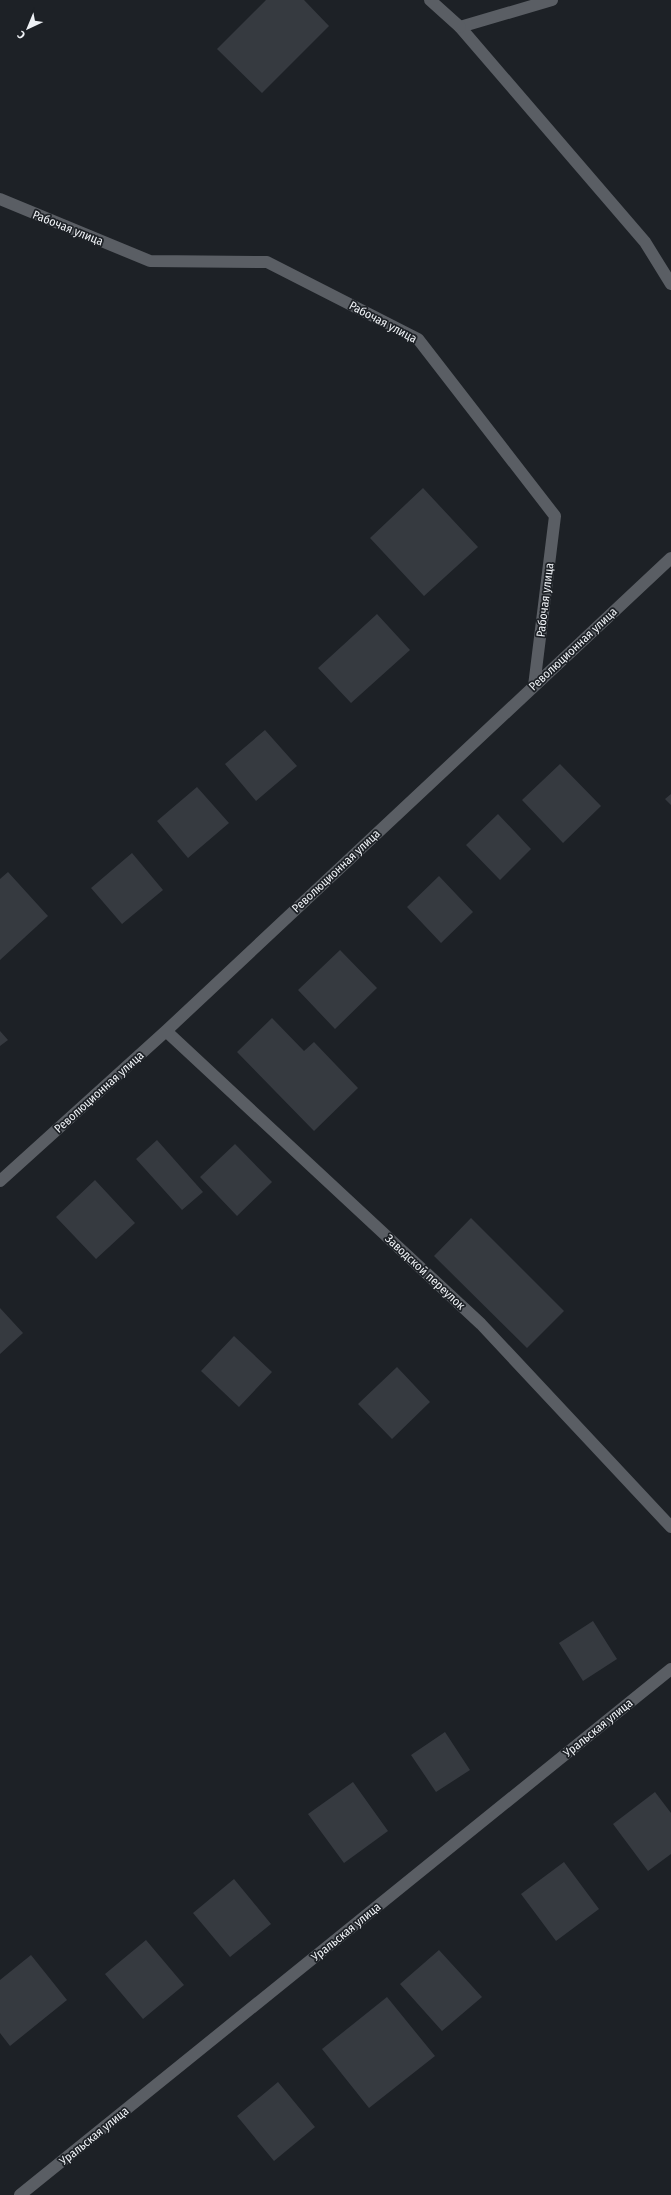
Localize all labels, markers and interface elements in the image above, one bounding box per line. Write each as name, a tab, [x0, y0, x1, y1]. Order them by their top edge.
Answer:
north arrow	[8, 8, 48, 48]
text: С	[15, 28, 28, 42]
street label: Рабочая улица	[31, 208, 105, 249]
street label: Рабочая улица	[347, 298, 419, 346]
street label: Рабочая улица	[533, 562, 557, 638]
street label: Революционная улица	[526, 604, 620, 693]
street label: Революционная улица	[289, 826, 383, 915]
street label: Революционная улица	[51, 1048, 147, 1136]
street label: Заводской переулок	[382, 1231, 468, 1313]
street label: Уральская улица	[560, 1696, 636, 1761]
street label: Уральская улица	[308, 1900, 384, 1965]
street label: Уральская улица	[56, 2104, 132, 2169]

